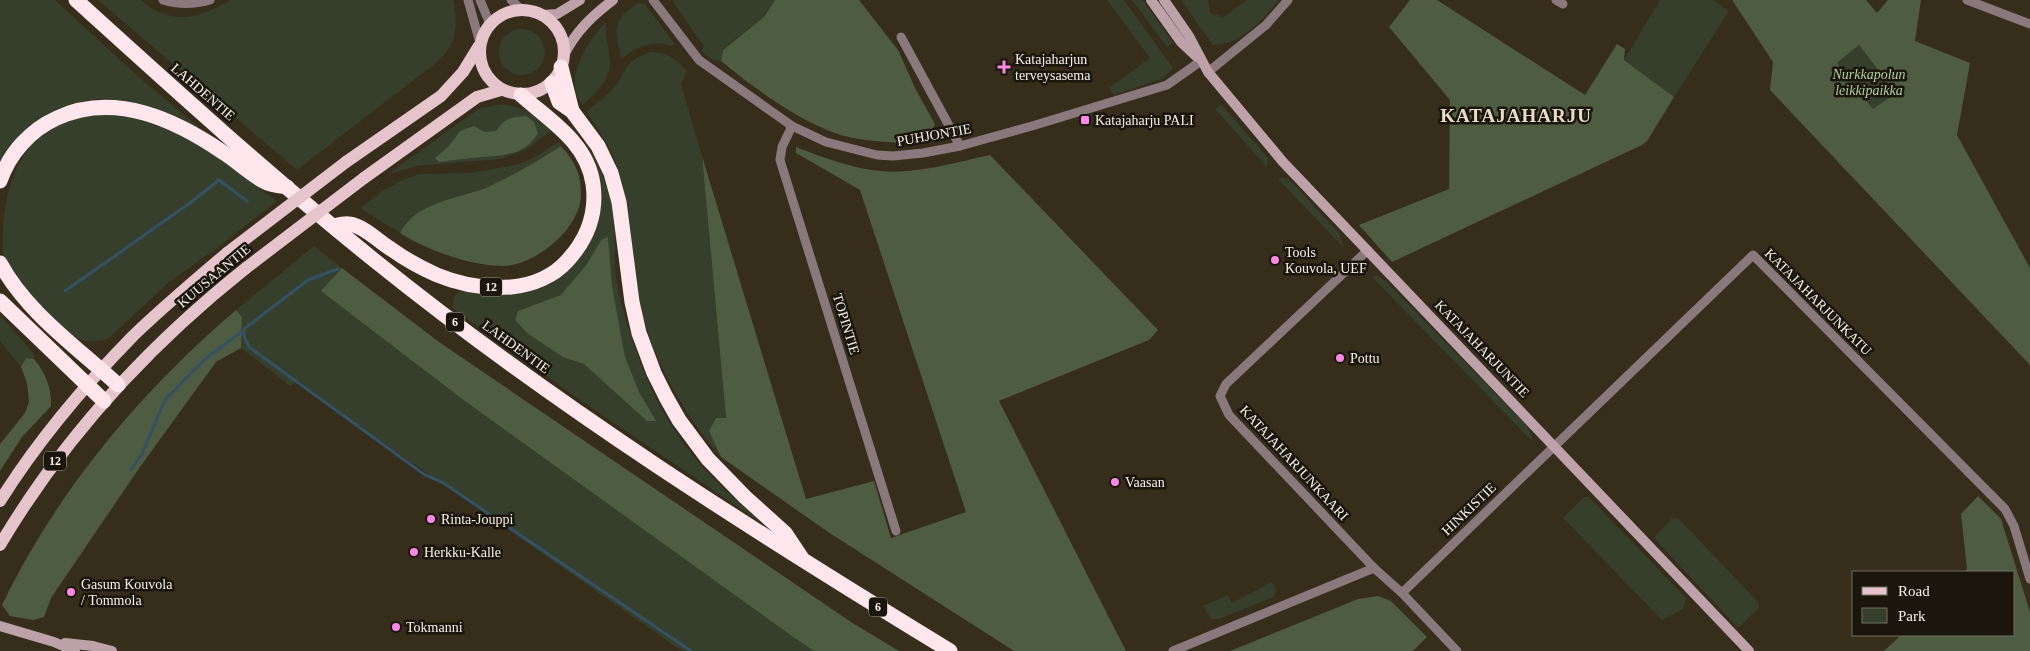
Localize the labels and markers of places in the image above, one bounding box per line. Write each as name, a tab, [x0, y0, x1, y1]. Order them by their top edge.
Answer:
place label: Katajaharjun terveysasema	[1015, 52, 1091, 83]
marker: Katajaharjun terveysasema	[997, 60, 1011, 74]
place label: Katajaharju PALI	[1095, 113, 1194, 128]
marker: Katajaharju PALI	[1079, 114, 1091, 126]
place label: Tools Kouvola, UEF	[1285, 245, 1367, 276]
marker: Tools Kouvola, UEF	[1269, 254, 1281, 266]
place label: Pottu	[1350, 351, 1380, 366]
marker: Pottu	[1334, 352, 1346, 364]
place label: Vaasan	[1125, 475, 1165, 490]
marker: Vaasan	[1109, 476, 1121, 488]
place label: Rinta-Jouppi	[441, 512, 513, 527]
marker: Rinta-Jouppi	[425, 513, 437, 525]
place label: Herkku-Kalle	[424, 545, 501, 560]
marker: Herkku-Kalle	[408, 546, 420, 558]
place label: Gasum Kouvola / Tommola	[81, 577, 173, 608]
marker: Gasum Kouvola / Tommola	[65, 586, 77, 598]
place label: Tokmanni	[406, 620, 463, 635]
marker: Tokmanni	[390, 621, 402, 633]

